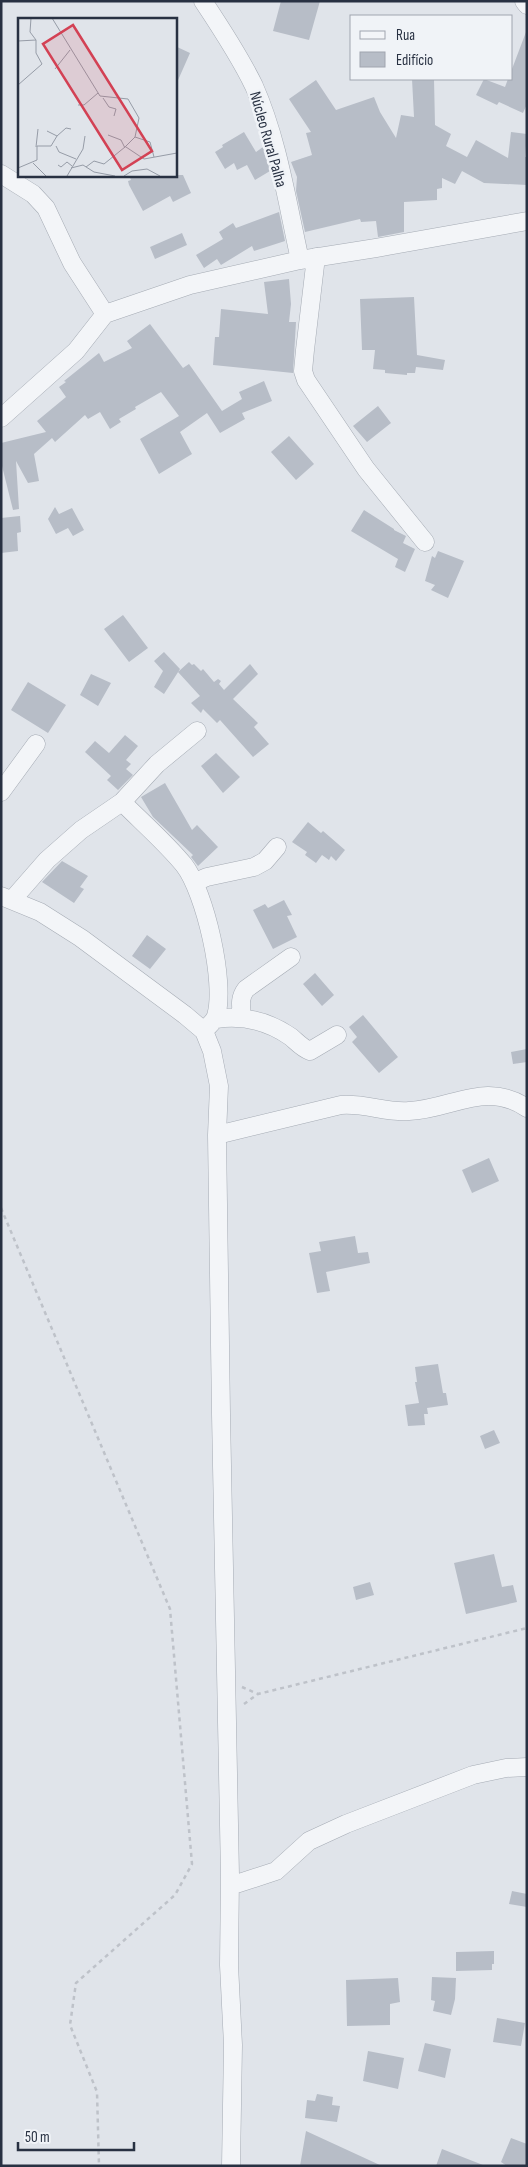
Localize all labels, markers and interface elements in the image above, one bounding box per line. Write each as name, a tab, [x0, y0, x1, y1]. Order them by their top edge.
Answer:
legend	[350, 15, 513, 80]
inset map	[18, 18, 176, 176]
text: Rua	[396, 26, 415, 45]
text: Edifício	[396, 51, 433, 70]
street label: Núcleo Rural Palha	[245, 89, 290, 189]
scale bar	[18, 2120, 134, 2152]
text: 50 m	[25, 2128, 50, 2147]

